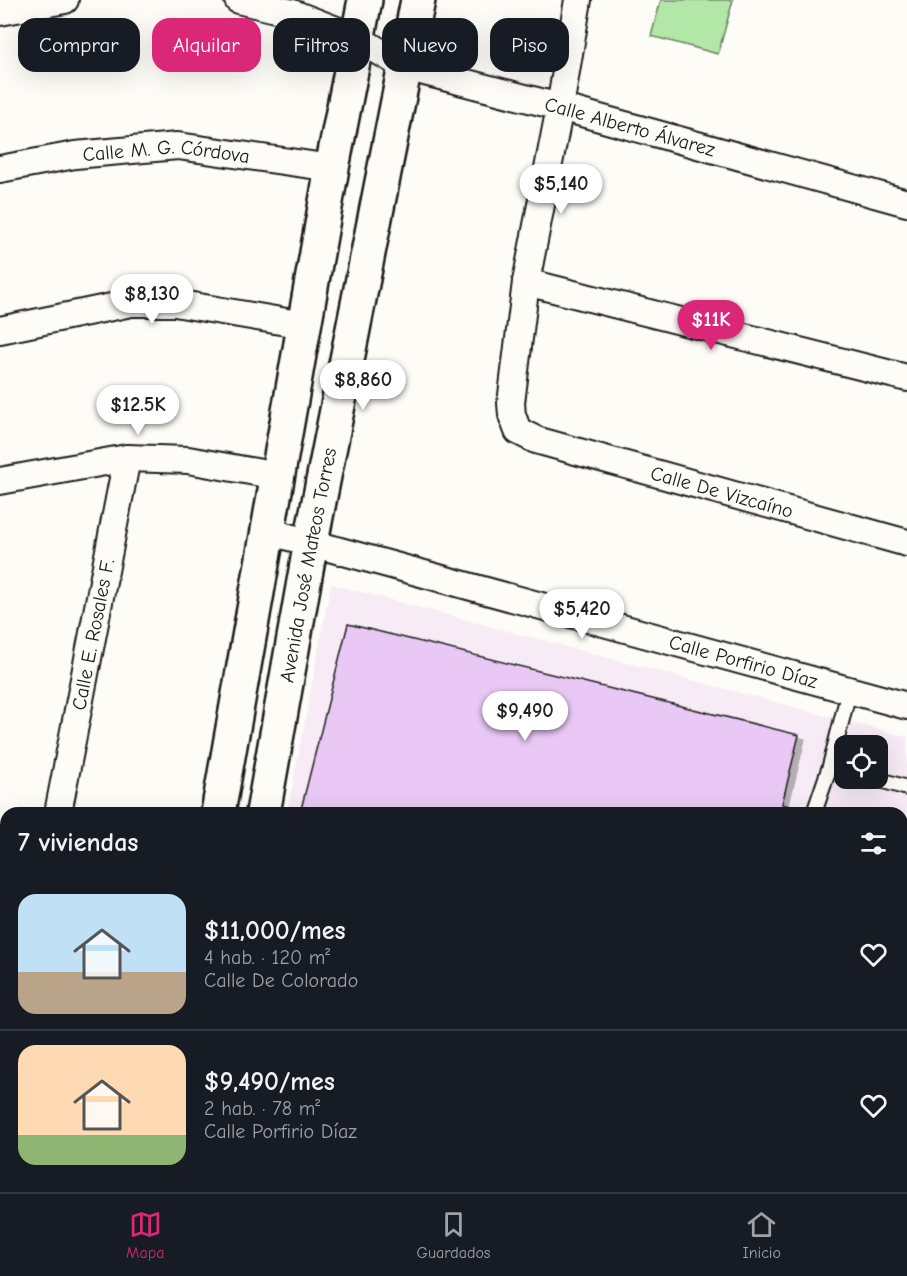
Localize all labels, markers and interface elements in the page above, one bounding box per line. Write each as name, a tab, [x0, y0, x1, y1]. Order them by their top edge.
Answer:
chip: Comprar	[18, 18, 140, 72]
chip: Alquilar	[152, 18, 261, 72]
chip: Filtros	[273, 18, 370, 72]
chip: Nuevo	[382, 18, 478, 72]
chip: Piso	[490, 18, 569, 72]
street label: Calle Alberto Álvarez	[542, 92, 718, 161]
street label: Calle M. G. Córdova	[82, 134, 251, 168]
pin: $5,140	[512, 164, 610, 215]
text: $5,140	[534, 172, 588, 195]
pin: $8,130	[103, 274, 201, 325]
text: $8,130	[124, 282, 180, 305]
pin: $11K	[675, 300, 747, 351]
text: $11K	[691, 308, 731, 331]
pin: $8,860	[314, 360, 412, 411]
text: $8,860	[334, 368, 392, 391]
pin: $12.5K	[89, 385, 187, 436]
text: $12.5K	[110, 393, 166, 416]
street label: Avenida José Mateos Torres	[275, 446, 341, 684]
street label: Calle De Vizcaíno	[648, 461, 796, 522]
street label: Calle E. Rosales F.	[67, 557, 119, 712]
pin: $5,420	[533, 589, 631, 640]
text: $5,420	[553, 597, 611, 620]
street label: Calle Porfirio Díaz	[667, 630, 821, 693]
pin: $9,490	[476, 691, 574, 742]
text: $9,490	[496, 699, 554, 722]
map controls	[834, 735, 888, 789]
button: locate	[834, 735, 888, 789]
icon: filters	[857, 827, 890, 860]
text: 7 viviendas	[18, 828, 138, 858]
text: $11,000/mes	[204, 916, 346, 946]
icon: home	[66, 918, 138, 990]
icon: heart	[857, 938, 890, 971]
text: 4 hab. · 120 m²	[204, 946, 330, 969]
text: Calle De Colorado	[204, 969, 358, 992]
text: $9,490/mes	[204, 1067, 335, 1097]
icon: home	[66, 1069, 138, 1141]
icon: heart	[857, 1089, 890, 1122]
text: 2 hab. · 78 m²	[204, 1097, 320, 1120]
text: Calle Porfirio Díaz	[204, 1120, 357, 1143]
tab: Mapa	[126, 1208, 164, 1262]
tab: Guardados	[416, 1208, 490, 1262]
tab: Inicio	[742, 1208, 781, 1262]

